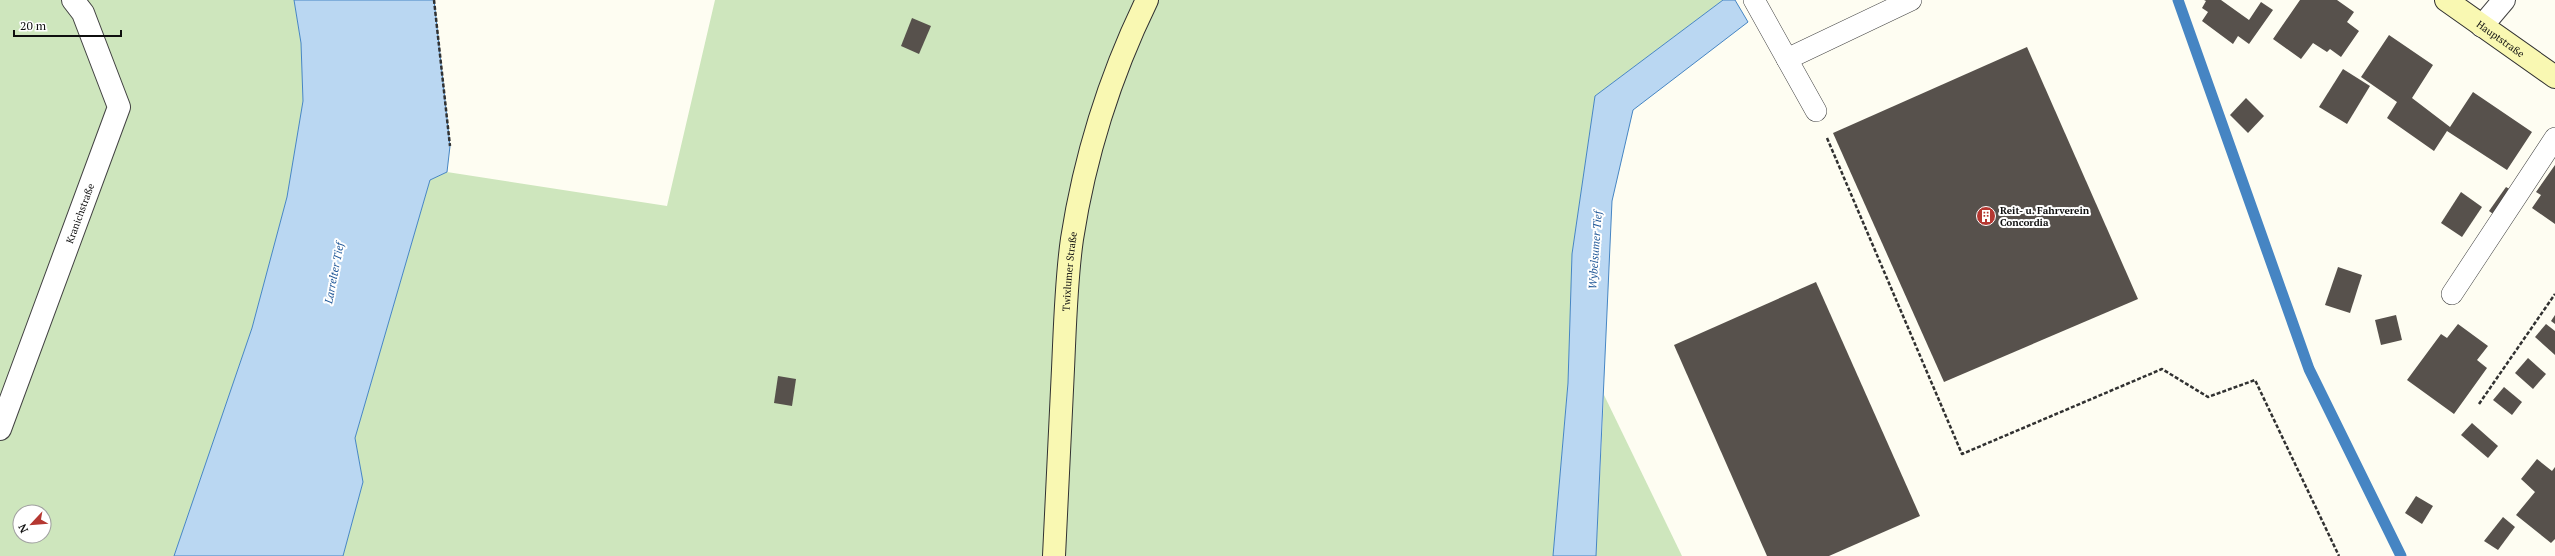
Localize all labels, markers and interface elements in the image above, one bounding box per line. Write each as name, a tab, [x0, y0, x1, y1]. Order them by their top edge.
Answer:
scale bar	[14, 12, 121, 38]
street label: Hauptstraße	[2474, 17, 2527, 60]
text: 20 m	[20, 18, 47, 33]
street label: Kranichstraße	[63, 181, 97, 245]
place label: Reit- u. Fahrverein Concordia	[2000, 204, 2090, 229]
building icon: Reit- u. Fahrverein Concordia	[1975, 205, 1997, 227]
water label: Wybelsumer Tief	[1585, 208, 1605, 290]
street label: Twixlumer Straße	[1059, 231, 1080, 312]
water label: Larrelter Tief	[321, 238, 347, 306]
north arrow	[12, 504, 52, 544]
text: N	[15, 521, 31, 535]

